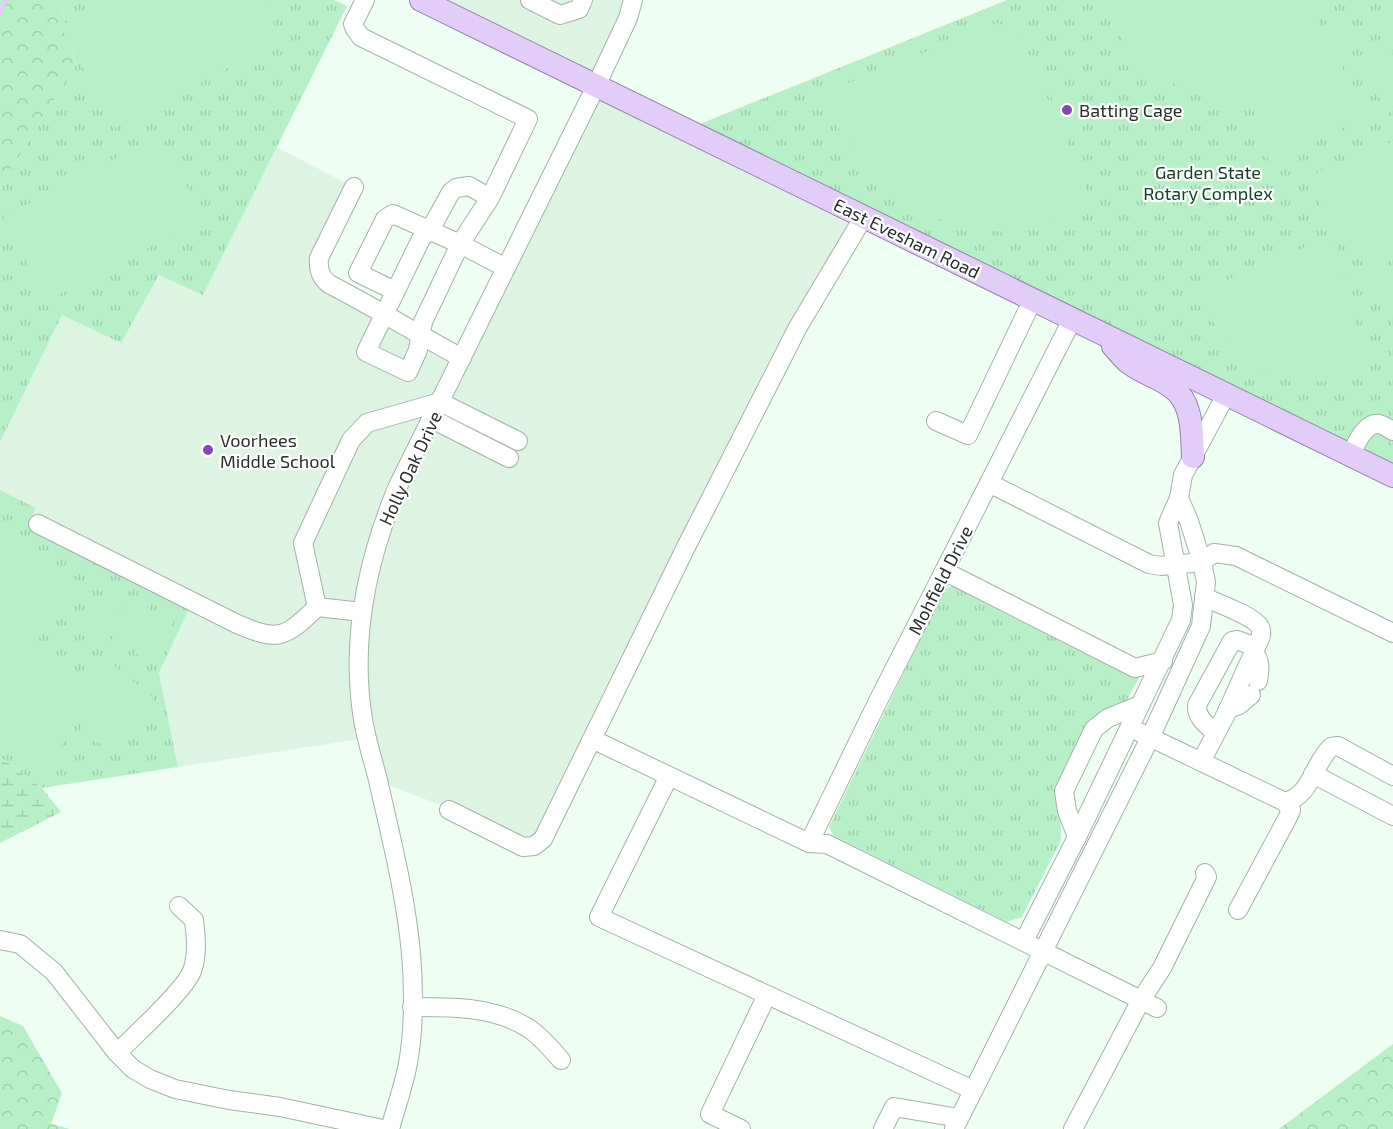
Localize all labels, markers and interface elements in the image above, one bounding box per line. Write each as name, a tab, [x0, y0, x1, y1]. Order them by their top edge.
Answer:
place label: Batting Cage	[1079, 99, 1183, 121]
marker: Batting Cage	[1060, 103, 1074, 117]
park label: Garden State Rotary Complex	[1143, 161, 1273, 204]
street label: East Evesham Road	[830, 193, 984, 283]
street label: Holly Oak Drive	[374, 407, 446, 529]
place label: Voorhees Middle School	[220, 429, 336, 472]
marker: Voorhees Middle School	[201, 443, 215, 457]
street label: Mohfield Drive	[903, 522, 977, 638]

